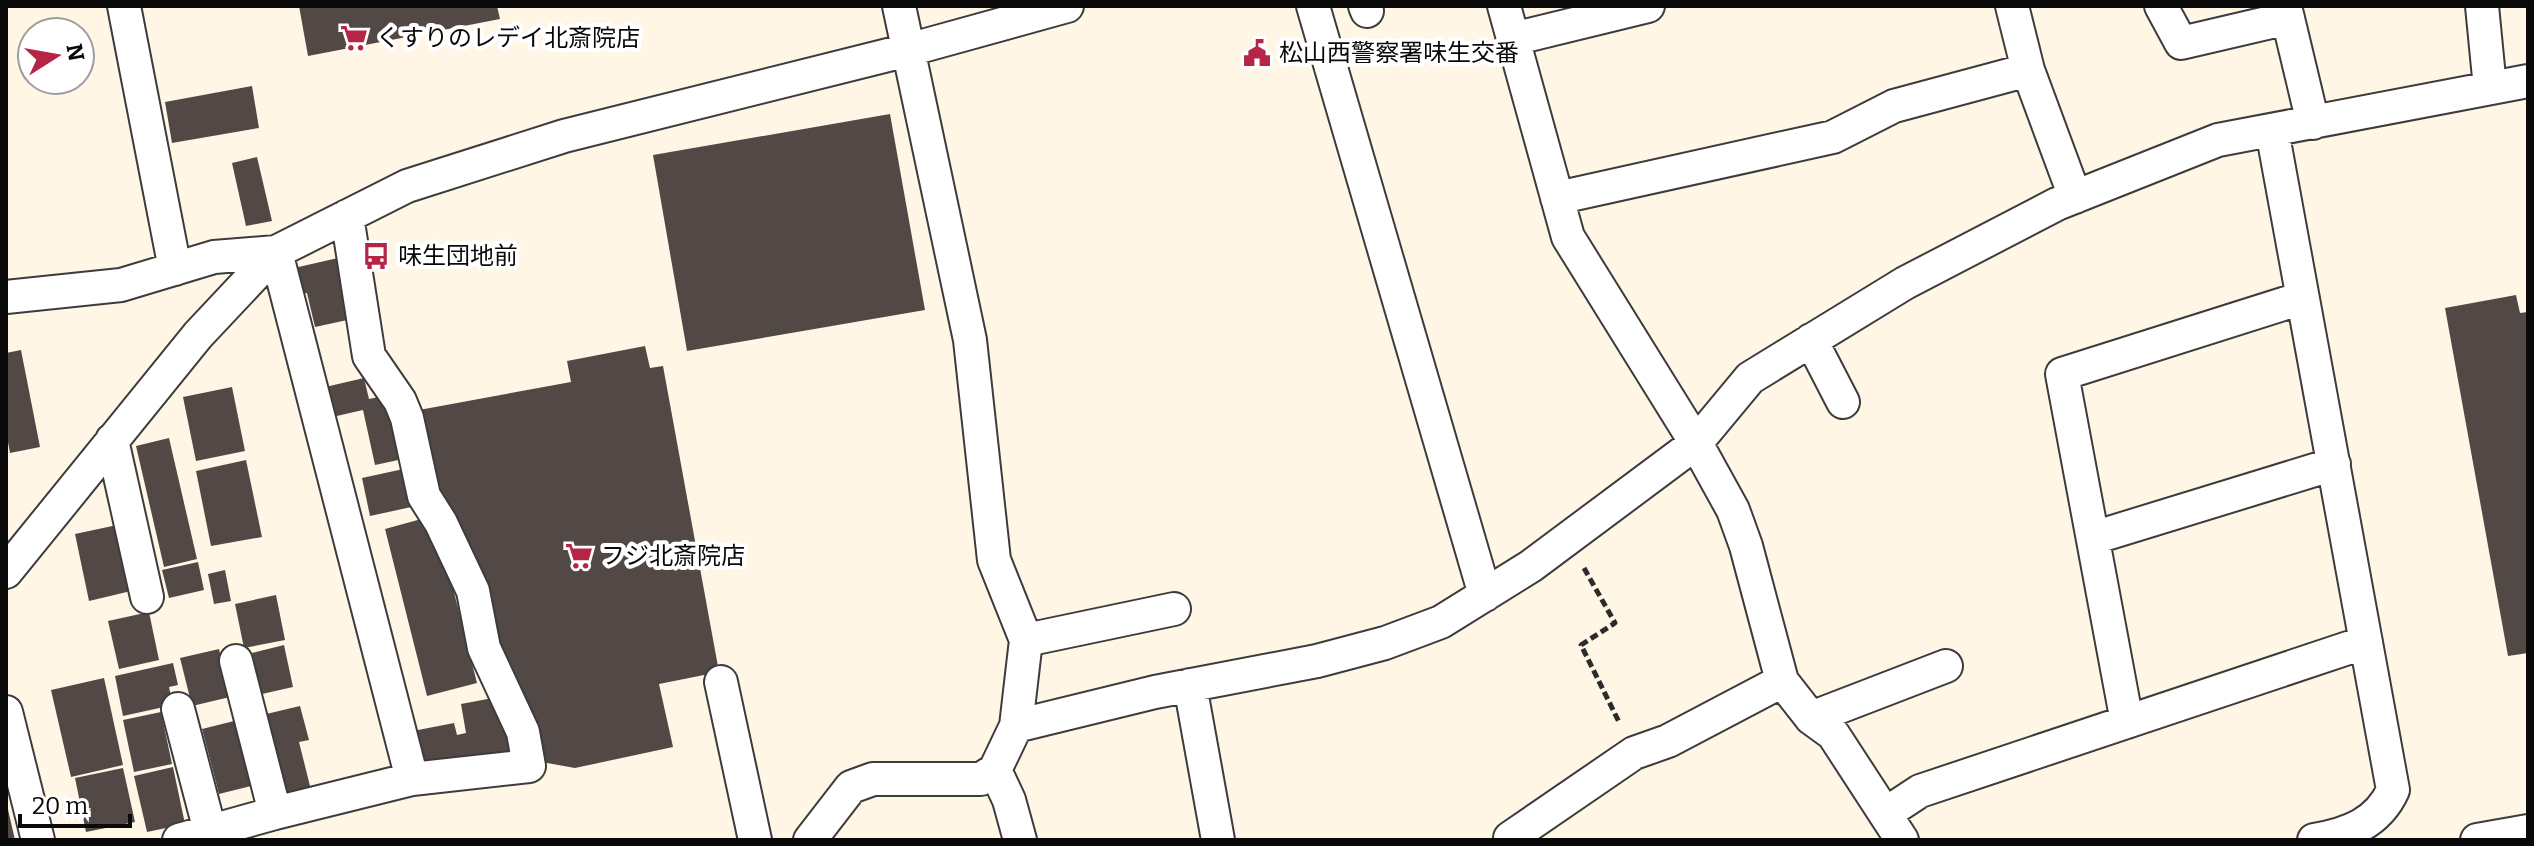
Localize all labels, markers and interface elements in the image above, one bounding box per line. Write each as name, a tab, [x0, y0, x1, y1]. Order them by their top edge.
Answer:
north arrow	[16, 16, 96, 96]
supermarket icon: くすりのレデイ北斎院店	[339, 23, 369, 53]
place label: くすりのレデイ北斎院店	[376, 24, 640, 52]
public building icon: 松山西警察署味生交番	[1242, 38, 1272, 68]
place label: 松山西警察署味生交番	[1279, 39, 1519, 67]
text: N	[60, 41, 90, 63]
bus stop icon: 味生団地前	[361, 241, 391, 271]
place label: 味生団地前	[398, 242, 518, 270]
supermarket icon: フジ北斎院店	[564, 541, 594, 571]
place label: フジ北斎院店	[601, 542, 745, 570]
scale bar	[20, 778, 130, 828]
text: 20 m	[32, 792, 88, 820]

